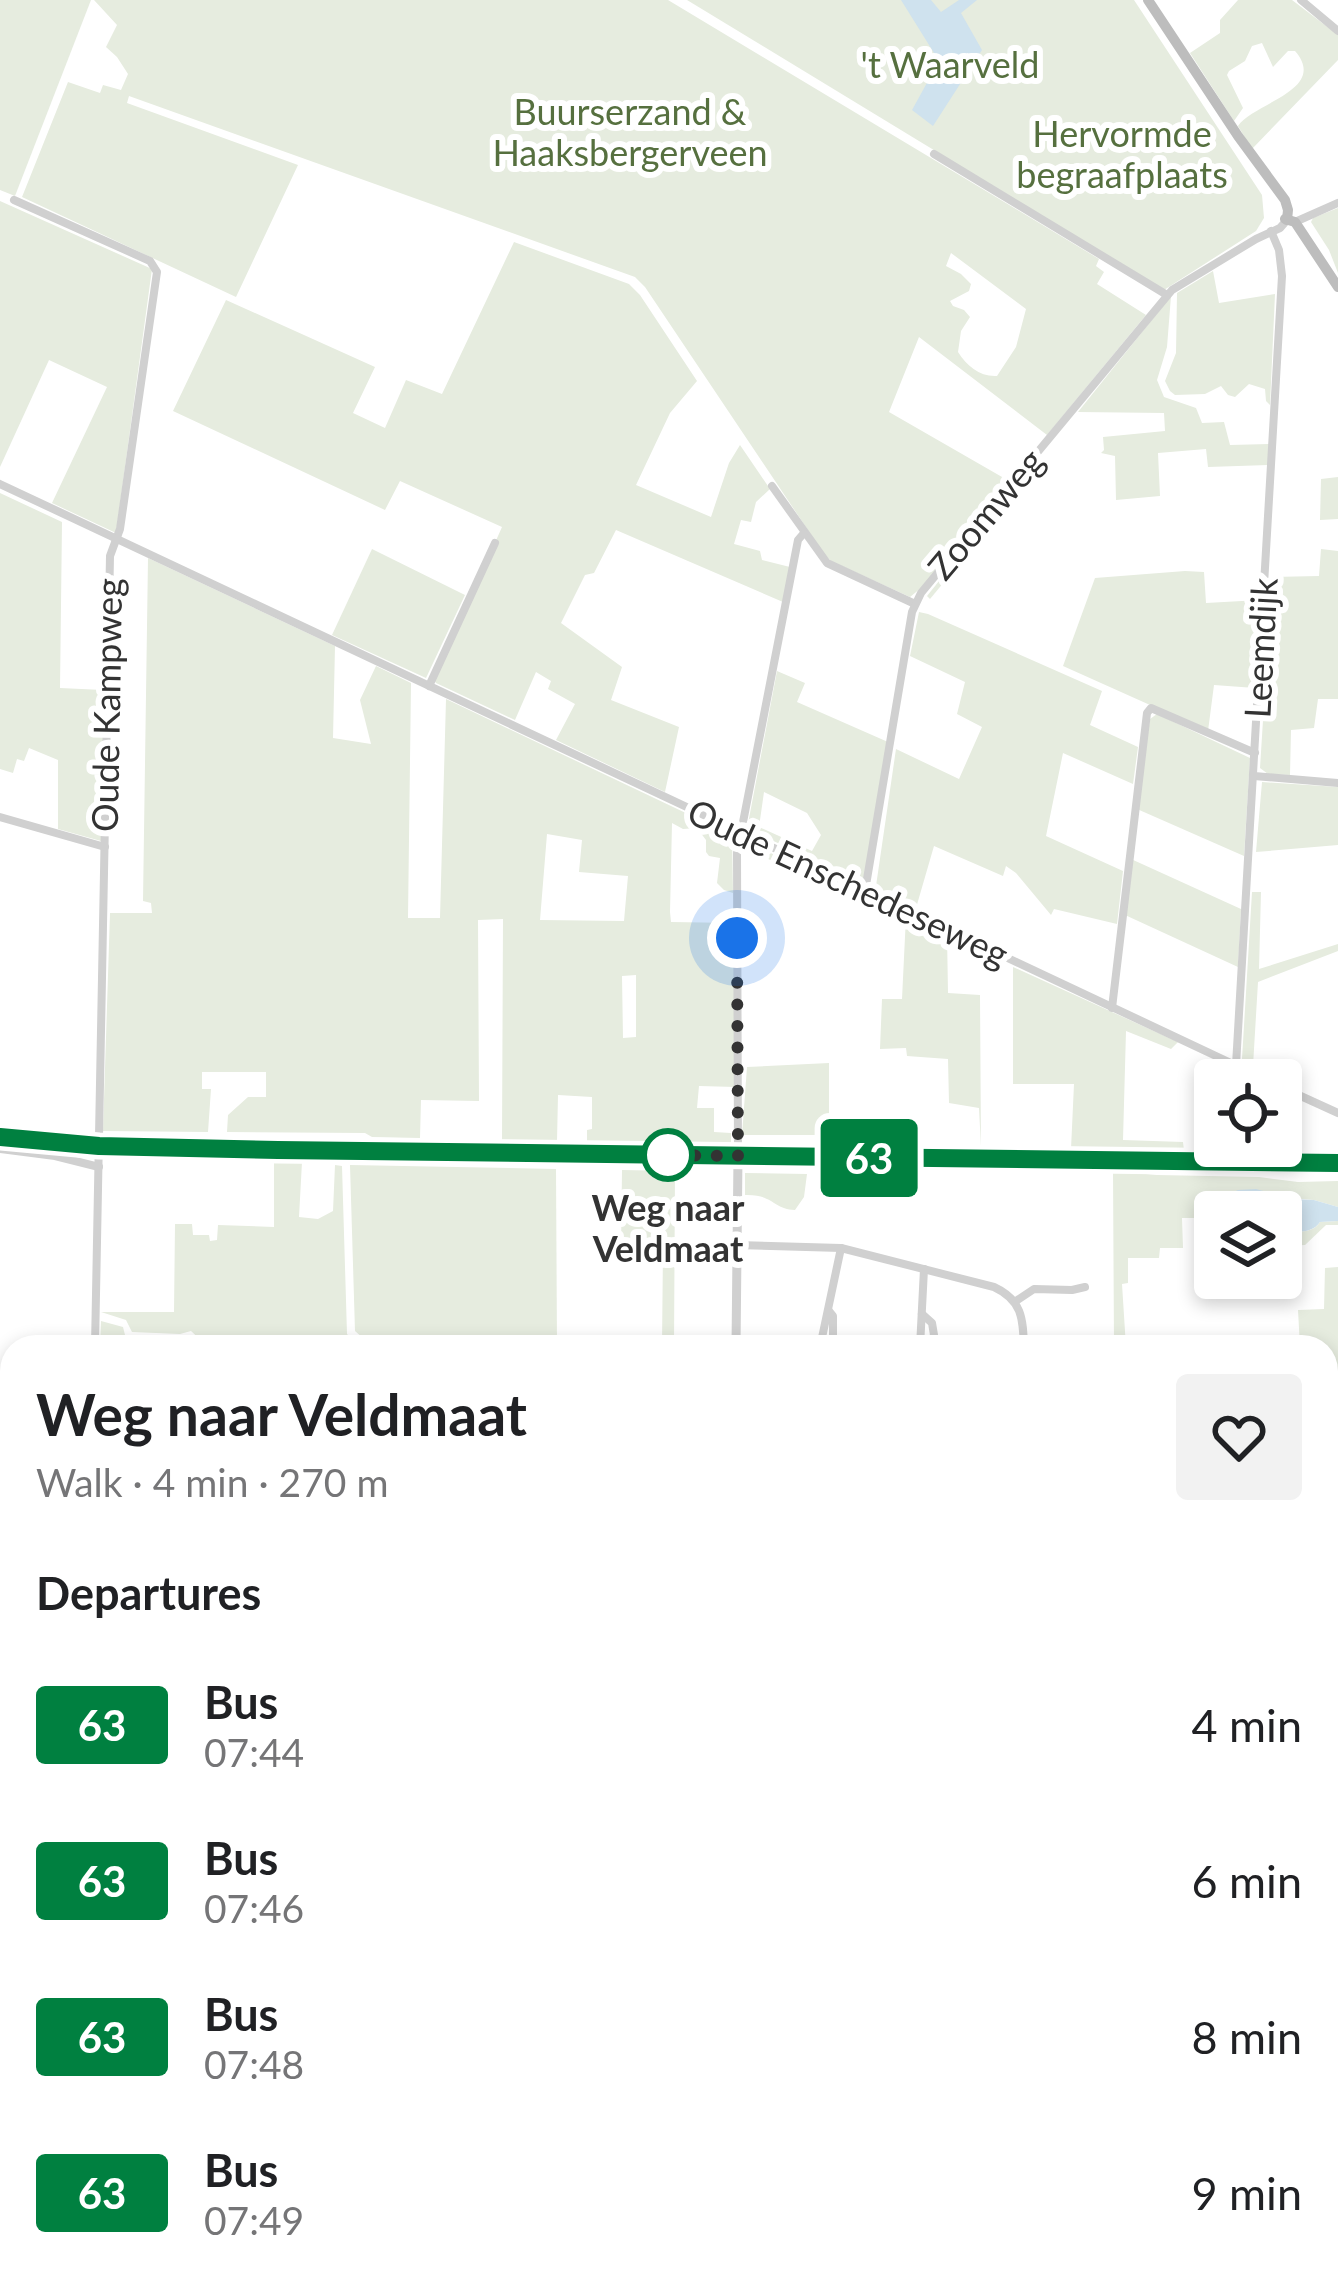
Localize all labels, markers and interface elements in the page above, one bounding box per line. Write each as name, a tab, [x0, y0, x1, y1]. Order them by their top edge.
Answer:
park label: 't Waarveld	[861, 42, 1039, 86]
park label: Buurserzand & Haaksbergerveen	[492, 89, 768, 174]
park label: Hervormde begraafplaats	[1016, 111, 1228, 196]
street label: Zoomweg	[918, 439, 1053, 588]
street label: Leemdijk	[1234, 576, 1286, 719]
street label: Oude Kampweg	[82, 578, 130, 832]
street label: Oude Enschedeseweg	[681, 788, 1016, 976]
your location	[707, 908, 767, 968]
map controls	[1194, 1059, 1302, 1299]
button: locate	[1194, 1059, 1302, 1167]
line badge: 63	[815, 1119, 923, 1197]
marker: Weg naar Veldmaat	[643, 1130, 693, 1180]
text: 63	[845, 1133, 893, 1183]
place label: Weg naar Veldmaat	[592, 1185, 745, 1270]
button: layers	[1194, 1191, 1302, 1299]
button: heart	[1176, 1374, 1302, 1500]
text: Weg naar Veldmaat	[36, 1380, 527, 1448]
text: Walk · 4 min · 270 m	[36, 1459, 389, 1505]
text: Departures	[36, 1566, 261, 1620]
text: Bus	[204, 1675, 278, 1729]
text: 4 min	[1191, 1698, 1302, 1752]
text: 63	[78, 1700, 126, 1750]
text: 07:44	[204, 1729, 304, 1775]
text: Bus	[204, 1831, 278, 1885]
text: 6 min	[1191, 1854, 1302, 1908]
text: 63	[78, 1856, 126, 1906]
text: 07:46	[204, 1885, 304, 1931]
text: Bus	[204, 1987, 278, 2041]
text: 8 min	[1191, 2010, 1302, 2064]
text: 63	[78, 2012, 126, 2062]
text: 07:48	[204, 2041, 304, 2087]
text: Bus	[204, 2143, 278, 2197]
text: 9 min	[1191, 2166, 1302, 2220]
text: 63	[78, 2168, 126, 2218]
text: 07:49	[204, 2197, 304, 2243]

